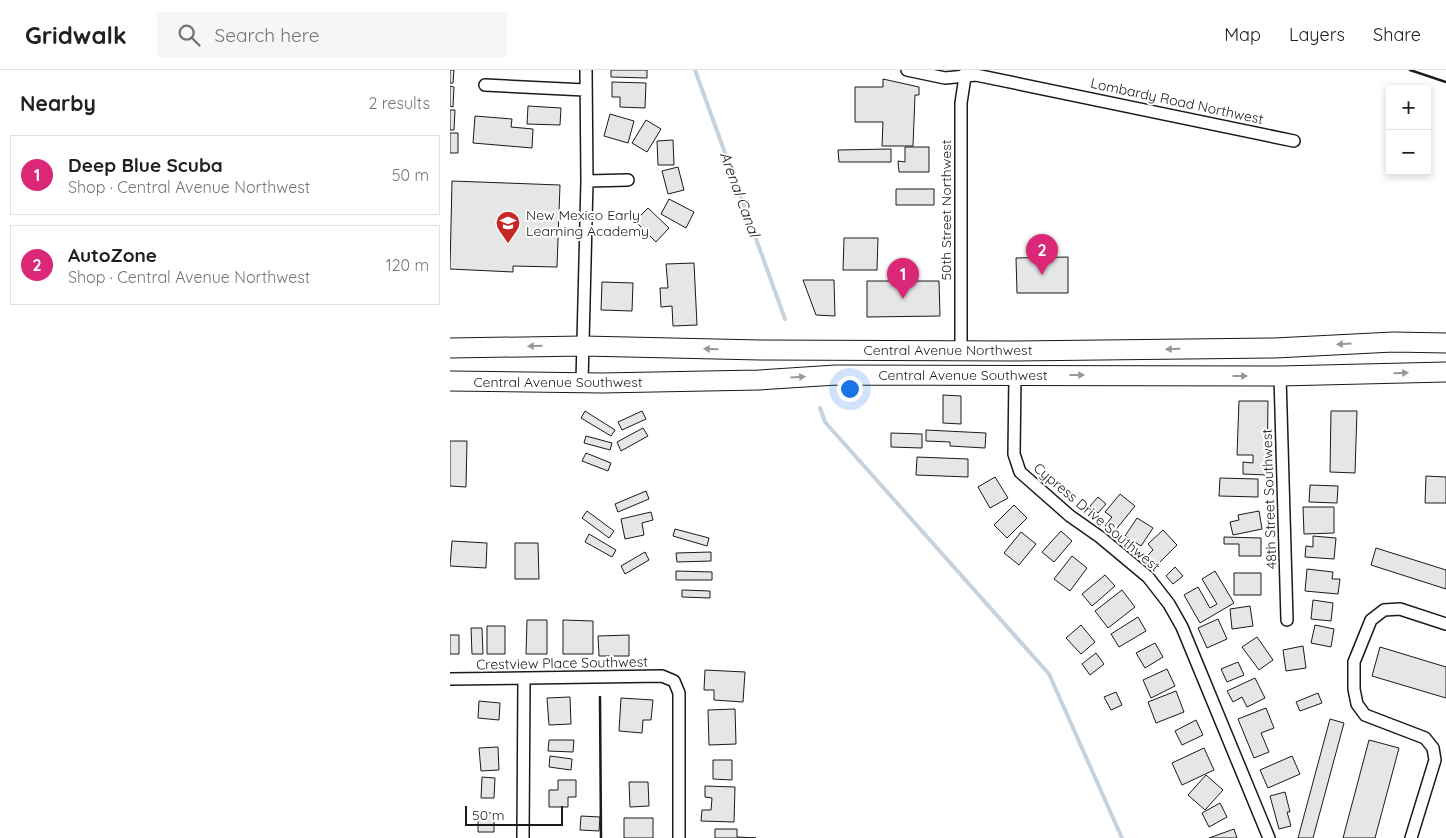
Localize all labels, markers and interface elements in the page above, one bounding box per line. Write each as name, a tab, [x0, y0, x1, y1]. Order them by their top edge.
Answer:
search box	[157, 12, 507, 57]
text: Gridwalk	[25, 20, 127, 50]
icon: search	[175, 21, 203, 49]
text: Search here	[215, 23, 319, 47]
text: Map	[1224, 23, 1261, 46]
text: Layers	[1289, 23, 1345, 46]
text: Share	[1373, 23, 1421, 46]
street label: Lombardy Road Northwest	[1089, 74, 1265, 128]
map controls	[1386, 85, 1431, 175]
button: +	[1386, 85, 1431, 130]
text: Nearby	[20, 90, 96, 116]
text: 2 results	[368, 93, 430, 113]
button: −	[1386, 130, 1431, 175]
street label: 50th Street Northwest	[937, 139, 955, 281]
water label: Arenal Canal	[716, 149, 765, 241]
text: Deep Blue Scuba	[68, 153, 223, 177]
text: 1	[34, 165, 40, 185]
text: 50 m	[392, 165, 429, 185]
text: Shop · Central Avenue Northwest	[68, 177, 310, 197]
place label: New Mexico Early Learning Academy	[526, 206, 649, 240]
school or university icon: New Mexico Early Learning Academy	[495, 210, 521, 244]
pin: 2	[1026, 234, 1058, 275]
text: AutoZone	[68, 243, 157, 267]
text: 2	[32, 255, 42, 275]
text: 120 m	[386, 255, 429, 275]
pin: 1	[887, 258, 919, 299]
text: Shop · Central Avenue Northwest	[68, 267, 310, 287]
street label: Central Avenue Northwest	[864, 341, 1033, 359]
one-way arrow	[1336, 341, 1352, 349]
one-way arrow	[526, 342, 542, 350]
one-way arrow	[703, 345, 719, 353]
one-way arrow	[1165, 345, 1181, 353]
street label: Central Avenue Southwest	[878, 366, 1048, 384]
one-way arrow	[1394, 369, 1410, 377]
one-way arrow	[1069, 371, 1085, 379]
one-way arrow	[1232, 372, 1248, 380]
street label: Central Avenue Southwest	[473, 373, 643, 391]
one-way arrow	[790, 373, 806, 381]
your location	[837, 376, 863, 402]
street label: 48th Street Southwest	[1258, 428, 1280, 569]
street label: Cypress Drive Southwest	[1030, 459, 1164, 575]
street label: Crestview Place Southwest	[476, 652, 648, 673]
scale bar	[465, 803, 562, 826]
text: 50 m	[472, 806, 505, 824]

